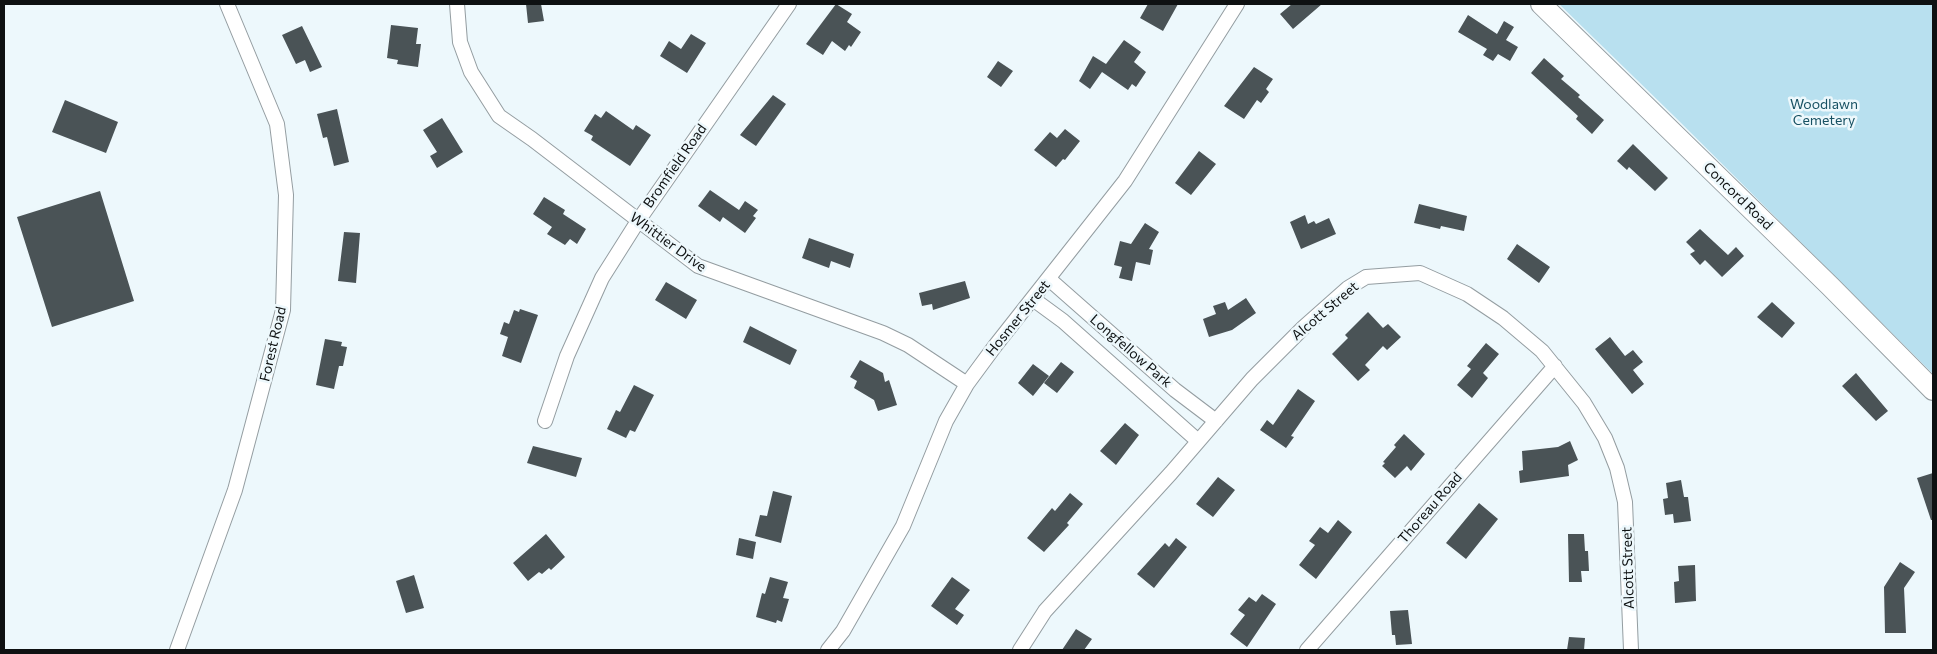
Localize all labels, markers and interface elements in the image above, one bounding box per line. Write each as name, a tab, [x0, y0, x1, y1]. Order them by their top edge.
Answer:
park label: Woodlawn Cemetery	[1790, 96, 1858, 128]
street label: Bromfield Road	[640, 121, 710, 211]
street label: Concord Road	[1700, 159, 1776, 233]
street label: Whittier Drive	[626, 209, 710, 275]
street label: Hosmer Street	[982, 277, 1054, 359]
street label: Alcott Street	[1288, 278, 1362, 344]
street label: Forest Road	[256, 305, 290, 383]
street label: Longfellow Park	[1087, 311, 1175, 391]
street label: Thoreau Road	[1395, 469, 1465, 547]
street label: Alcott Street	[1618, 527, 1638, 609]

